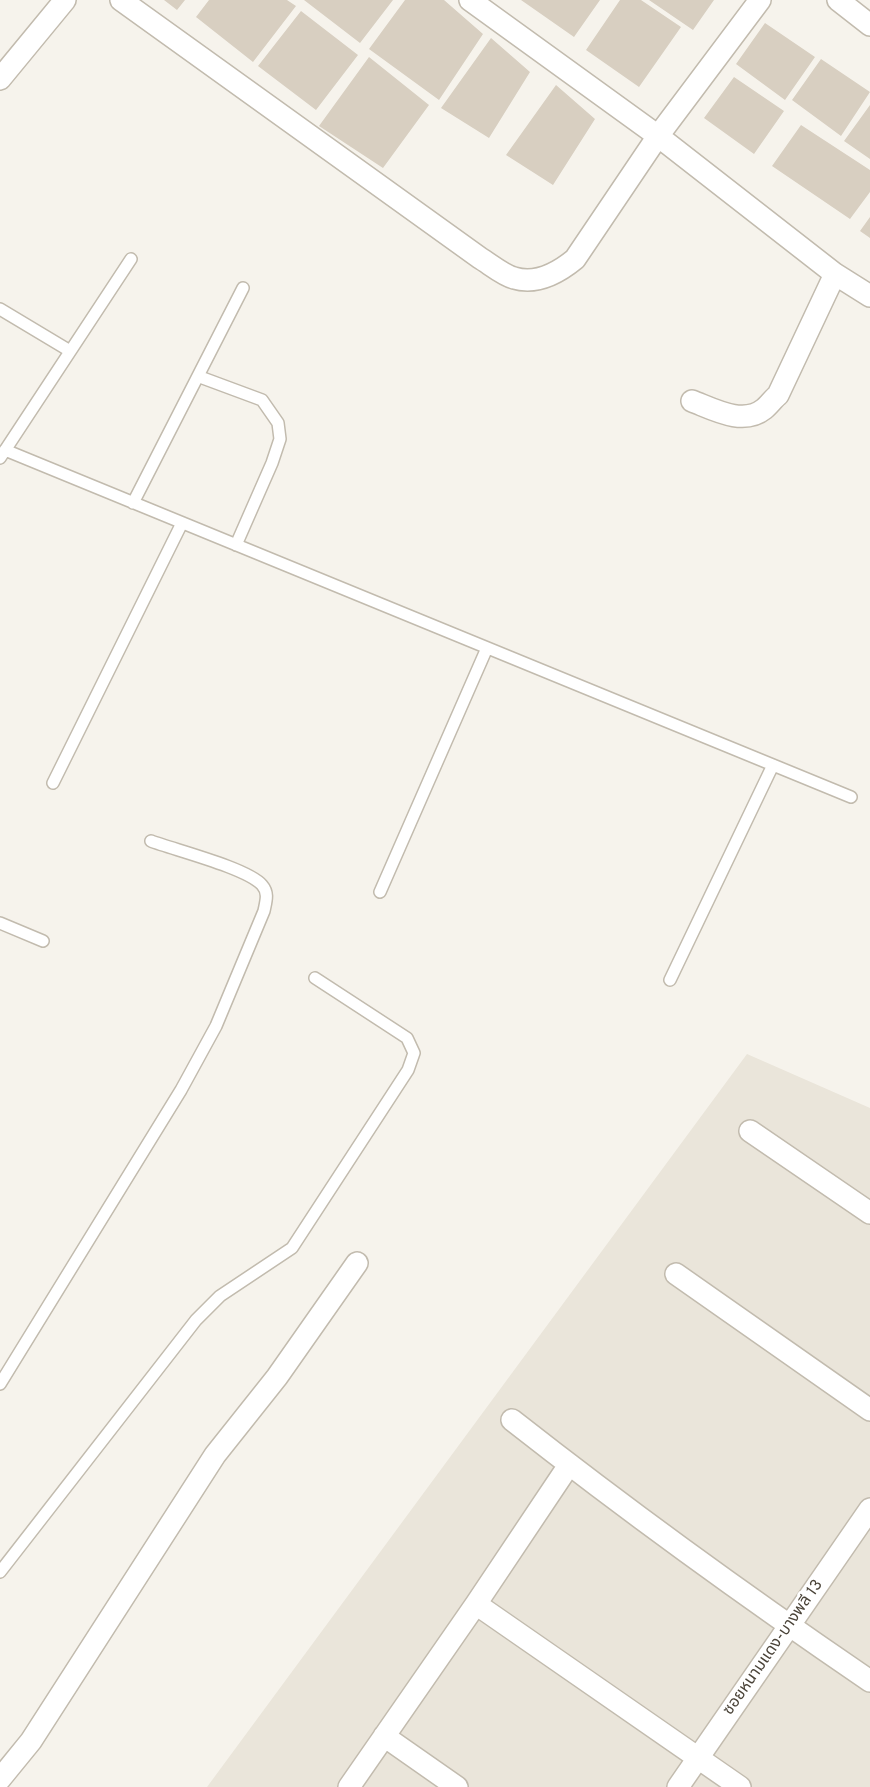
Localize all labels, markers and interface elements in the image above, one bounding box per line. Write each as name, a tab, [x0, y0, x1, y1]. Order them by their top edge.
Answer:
street label: ซอยหนามแดง-บางพลี 13	[720, 1576, 828, 1720]

